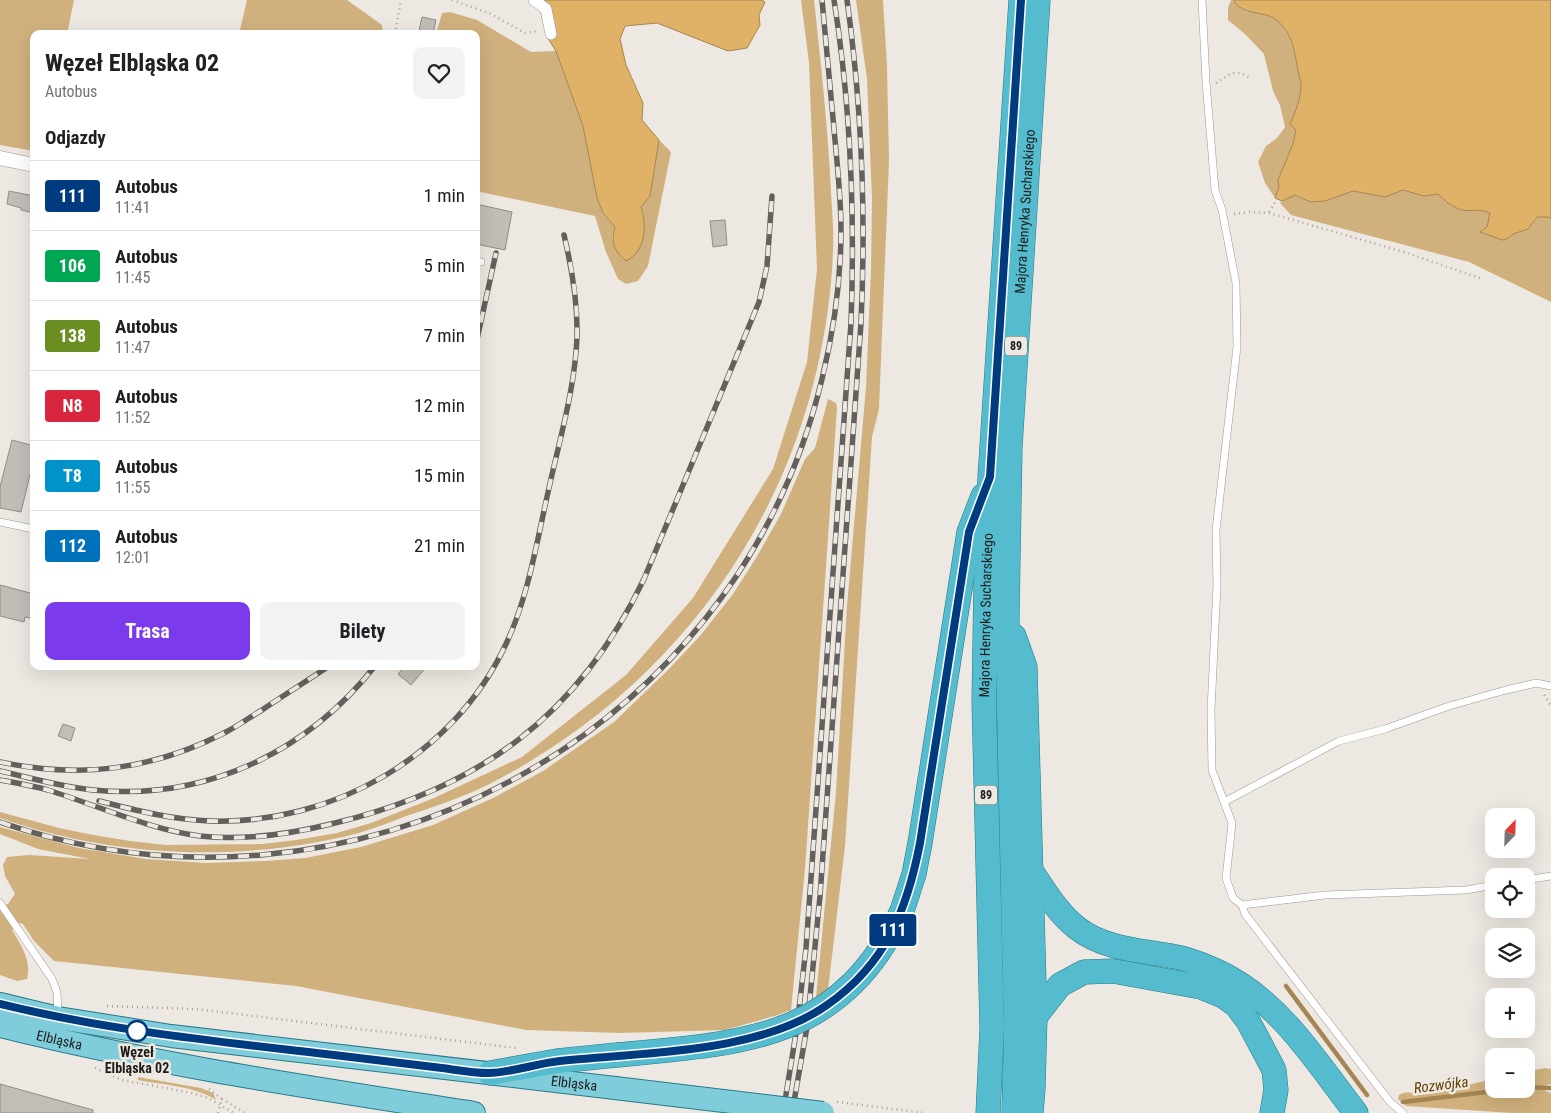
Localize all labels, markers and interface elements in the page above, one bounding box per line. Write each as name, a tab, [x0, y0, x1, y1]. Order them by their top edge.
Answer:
button: heart	[413, 47, 465, 99]
text: Węzeł Elbląska 02	[45, 49, 219, 77]
text: Autobus	[45, 82, 97, 101]
text: Odjazdy	[45, 126, 106, 149]
street label: Majora Henryka Sucharskiego	[1012, 129, 1038, 294]
text: Autobus	[115, 175, 178, 198]
text: 1 min	[423, 184, 465, 207]
text: 111	[59, 185, 86, 206]
text: 11:41	[115, 198, 150, 217]
text: Autobus	[115, 245, 178, 268]
text: 5 min	[423, 254, 465, 277]
text: 106	[59, 255, 86, 276]
text: 11:45	[115, 268, 150, 287]
text: Autobus	[115, 315, 178, 338]
text: 7 min	[423, 324, 465, 347]
text: 138	[59, 325, 86, 346]
road number: 89	[1005, 336, 1027, 356]
text: 11:47	[115, 338, 150, 357]
text: Autobus	[115, 385, 178, 408]
text: 12 min	[414, 394, 465, 417]
text: N8	[62, 395, 83, 416]
text: 11:52	[115, 408, 150, 427]
text: Autobus	[115, 455, 178, 478]
text: 15 min	[414, 464, 465, 487]
text: T8	[63, 465, 82, 486]
text: 11:55	[115, 478, 150, 497]
text: Autobus	[115, 525, 178, 548]
street label: Majora Henryka Sucharskiego	[976, 533, 996, 698]
text: 21 min	[414, 534, 465, 557]
text: 112	[59, 535, 86, 556]
text: 12:01	[115, 548, 150, 567]
button: Trasa	[45, 602, 250, 660]
button: Bilety	[260, 602, 465, 660]
road number: 89	[975, 786, 997, 804]
north arrow	[1485, 808, 1535, 858]
map controls	[1485, 808, 1535, 1098]
button: locate	[1485, 868, 1535, 918]
line badge: 111	[864, 914, 922, 946]
text: 111	[879, 919, 907, 940]
button: layers	[1485, 928, 1535, 978]
button: +	[1485, 988, 1535, 1038]
marker: Węzeł Elbląska 02	[126, 1020, 148, 1042]
street label: Elbląska	[35, 1027, 84, 1053]
place label: Węzeł Elbląska 02	[105, 1044, 169, 1076]
button: −	[1485, 1048, 1535, 1098]
street label: Elbląska	[550, 1073, 598, 1094]
water label: Rozwójka	[1413, 1073, 1469, 1097]

